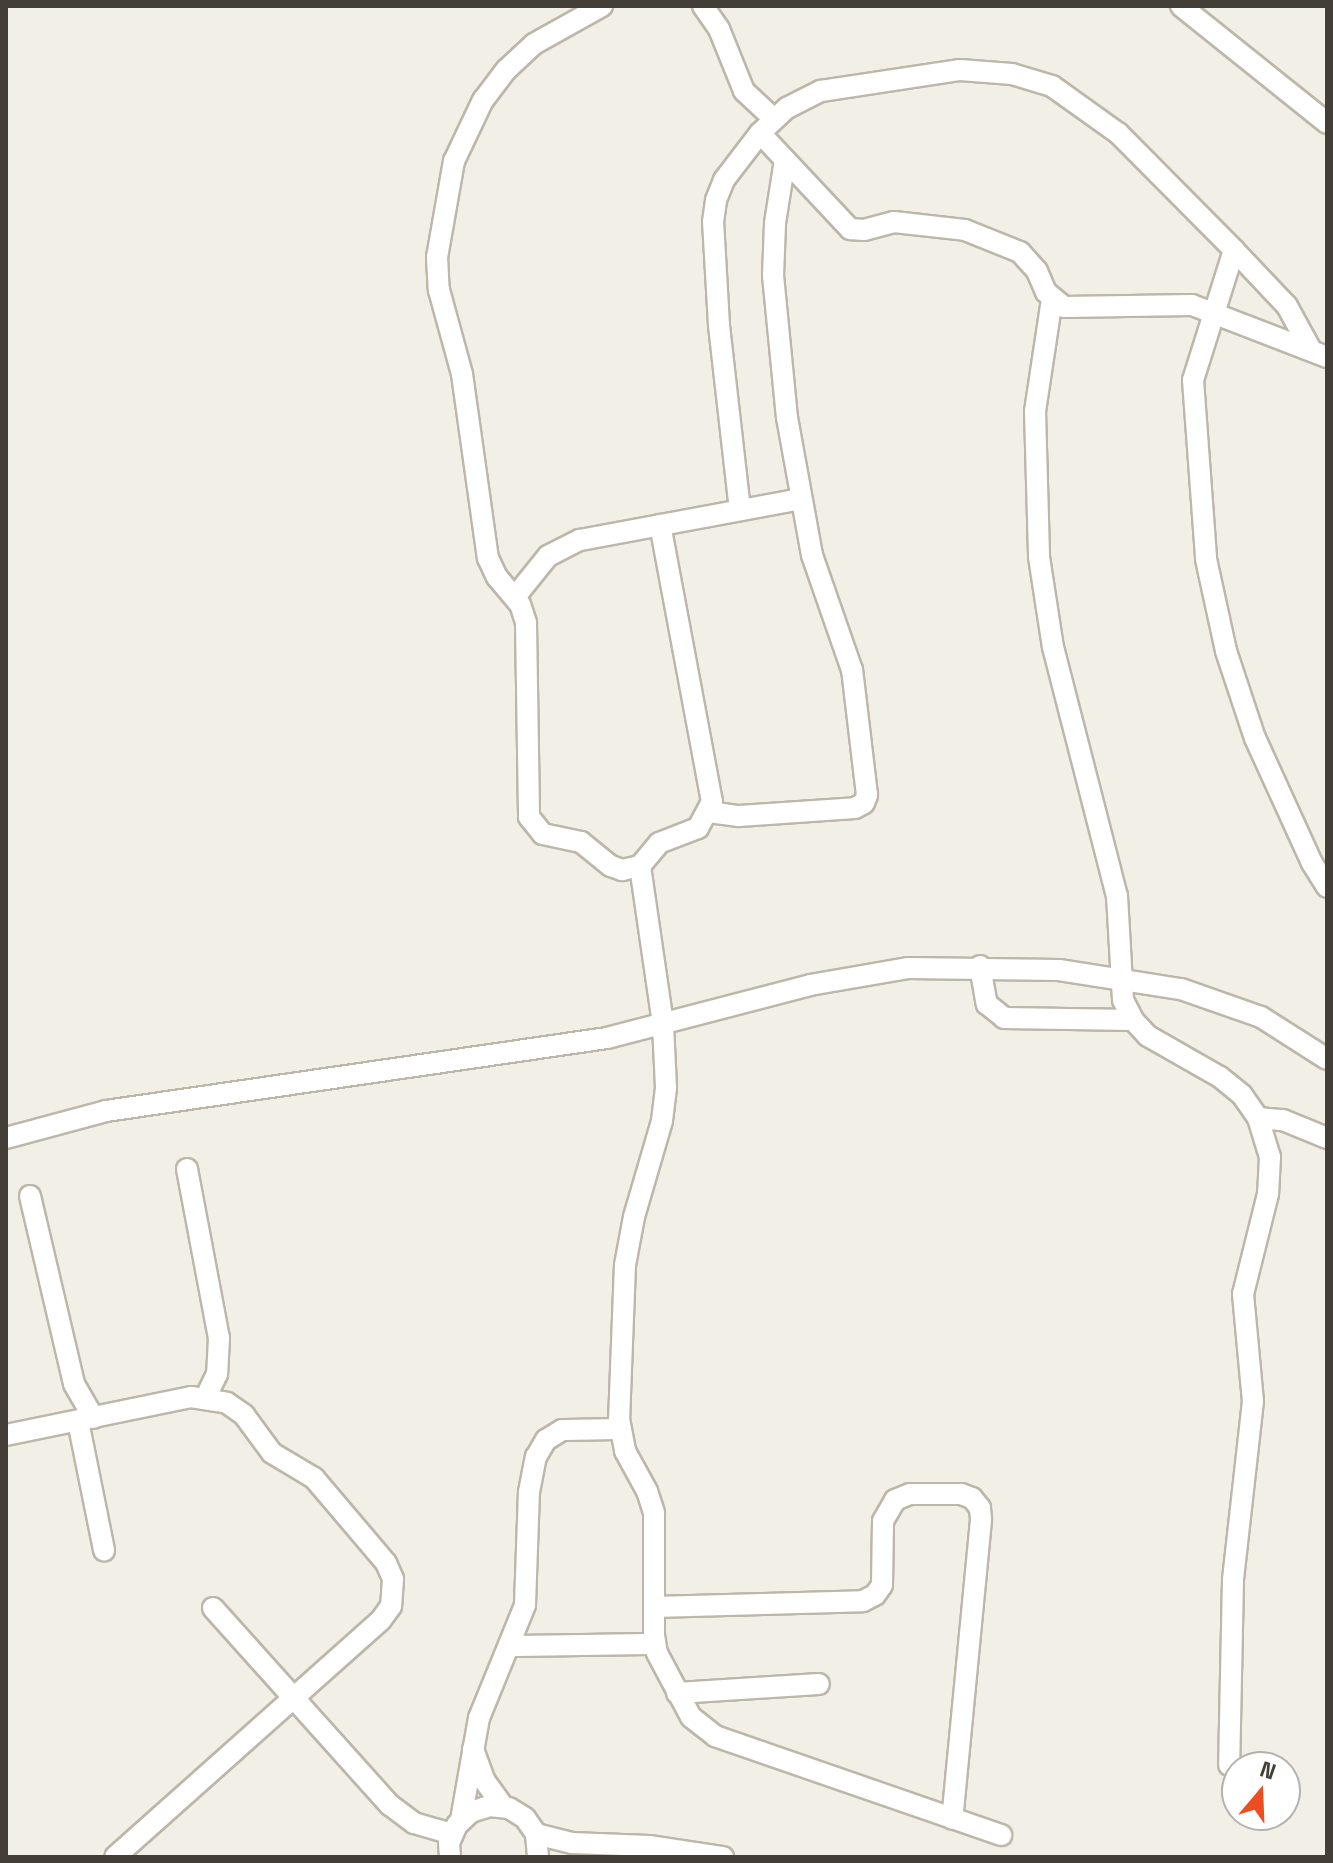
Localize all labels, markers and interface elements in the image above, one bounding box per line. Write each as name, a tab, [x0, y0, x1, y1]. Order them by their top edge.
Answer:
north arrow	[1221, 1751, 1301, 1831]
text: N	[1257, 1755, 1280, 1786]

